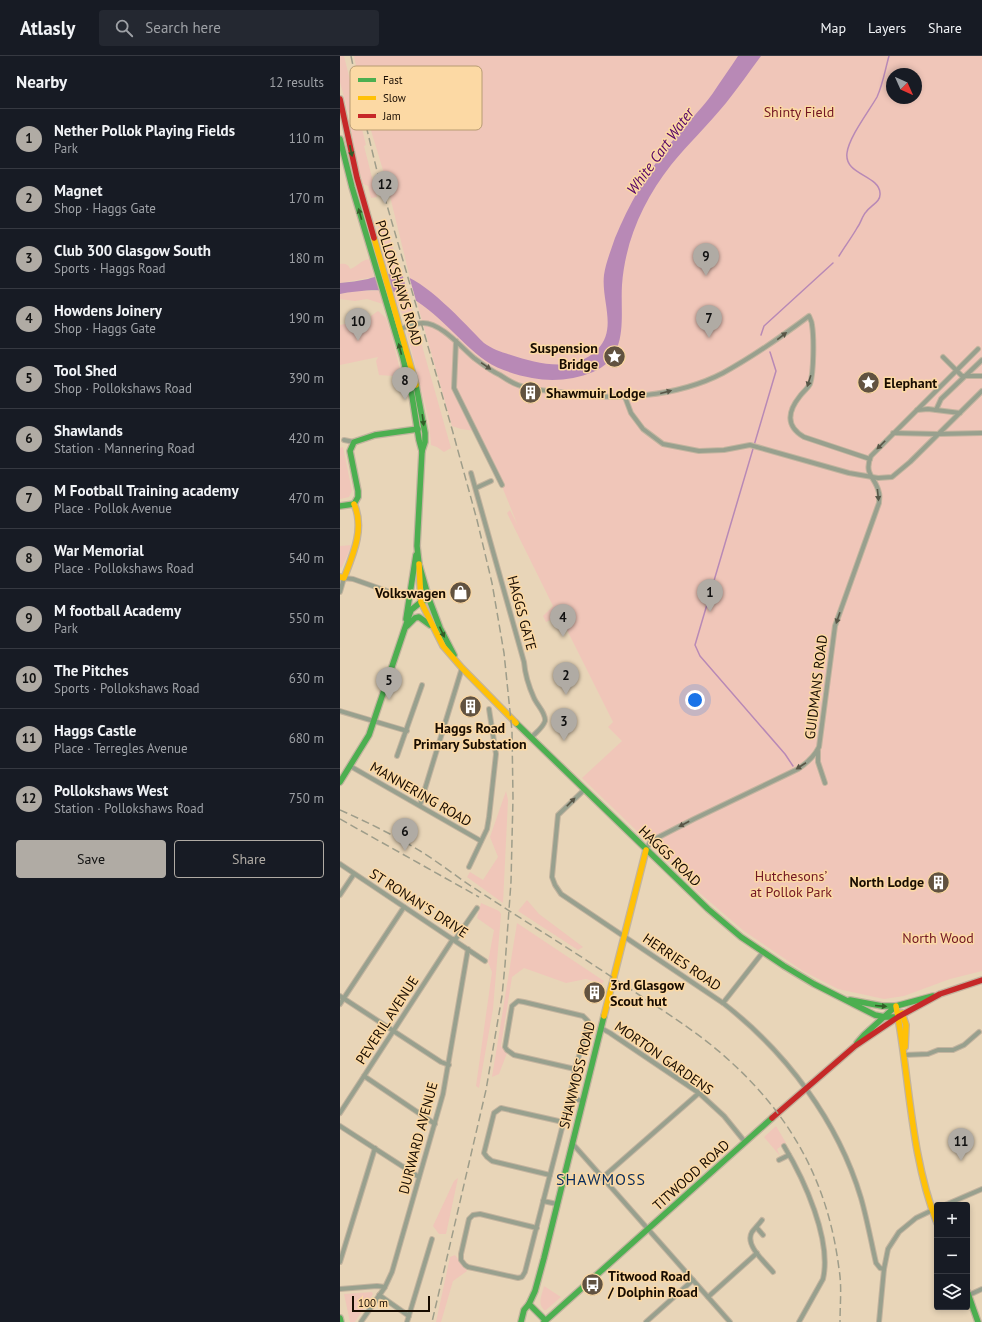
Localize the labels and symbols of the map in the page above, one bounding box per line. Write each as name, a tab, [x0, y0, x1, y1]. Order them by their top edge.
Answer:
legend	[350, 66, 482, 130]
north arrow	[886, 68, 922, 104]
text: Fast	[383, 73, 403, 87]
text: Slow	[383, 91, 406, 105]
water label: White Cart Water	[622, 103, 699, 198]
park label: Shinty Field	[764, 103, 834, 121]
text: Jam	[382, 109, 401, 123]
one-way arrow	[348, 145, 354, 157]
pin: 12	[372, 171, 398, 204]
one-way arrow	[357, 207, 363, 219]
street label: POLLOKSHAWS ROAD	[371, 218, 427, 348]
pin: 9	[693, 243, 719, 276]
pin: 7	[696, 305, 722, 338]
pin: 10	[345, 308, 371, 341]
one-way arrow	[777, 332, 788, 340]
place label: Suspension Bridge	[530, 339, 598, 373]
one-way arrow	[397, 343, 403, 355]
place icon: Suspension Bridge	[601, 343, 627, 369]
one-way arrow	[481, 362, 491, 370]
pin: 8	[392, 367, 418, 400]
place icon: Elephant	[856, 370, 882, 396]
place label: Elephant	[884, 374, 937, 392]
one-way arrow	[806, 376, 812, 388]
building icon: Shawmuir Lodge	[517, 380, 543, 406]
place label: Shawmuir Lodge	[546, 384, 646, 402]
one-way arrow	[660, 389, 672, 395]
one-way arrow	[420, 414, 426, 426]
one-way arrow	[876, 440, 886, 450]
one-way arrow	[875, 489, 881, 501]
street label: HAGGS GATE	[503, 574, 541, 652]
pin: 1	[697, 579, 723, 612]
shop icon: Volkswagen	[448, 580, 474, 606]
place label: Volkswagen	[374, 584, 446, 602]
pin: 4	[550, 604, 576, 637]
one-way arrow	[834, 612, 840, 624]
one-way arrow	[439, 626, 445, 637]
street label: GUIDMANS ROAD	[801, 634, 831, 740]
pin: 2	[553, 662, 579, 695]
pin: 5	[376, 667, 402, 700]
your location	[685, 690, 705, 710]
building icon: Haggs Road Primary Substation	[457, 693, 483, 719]
pin: 3	[551, 708, 577, 741]
place label: Haggs Road Primary Substation	[413, 719, 527, 753]
street label: MANNERING ROAD	[367, 758, 475, 830]
one-way arrow	[795, 763, 807, 770]
one-way arrow	[566, 798, 576, 807]
pin: 6	[392, 818, 418, 851]
one-way arrow	[679, 821, 690, 827]
street label: HAGGS ROAD	[635, 822, 705, 890]
street label: ST RONAN'S DRIVE	[366, 864, 472, 942]
park label: Hutchesons’ at Pollok Park	[750, 867, 832, 901]
building icon: North Lodge	[926, 869, 952, 895]
place label: North Lodge	[850, 873, 924, 891]
street label: HERRIES ROAD	[639, 929, 725, 995]
park label: North Wood	[902, 929, 974, 947]
street label: PEVERIL AVENUE	[352, 972, 422, 1068]
place label: 3rd Glasgow Scout hut	[610, 976, 685, 1010]
building icon: 3rd Glasgow Scout hut	[582, 980, 608, 1006]
one-way arrow	[875, 1003, 887, 1009]
street label: MORTON GARDENS	[611, 1017, 717, 1099]
street label: SHAWMOSS ROAD	[555, 1020, 599, 1130]
street label: DURWARD AVENUE	[394, 1080, 442, 1196]
pin: 11	[948, 1128, 974, 1161]
street label: TITWOOD ROAD	[649, 1136, 733, 1214]
district label: SHAWMOSS	[556, 1169, 646, 1189]
place label: Titwood Road / Dolphin Road	[607, 1267, 698, 1301]
bus stop icon: Titwood Road / Dolphin Road	[580, 1271, 606, 1297]
scale bar	[352, 1294, 430, 1313]

